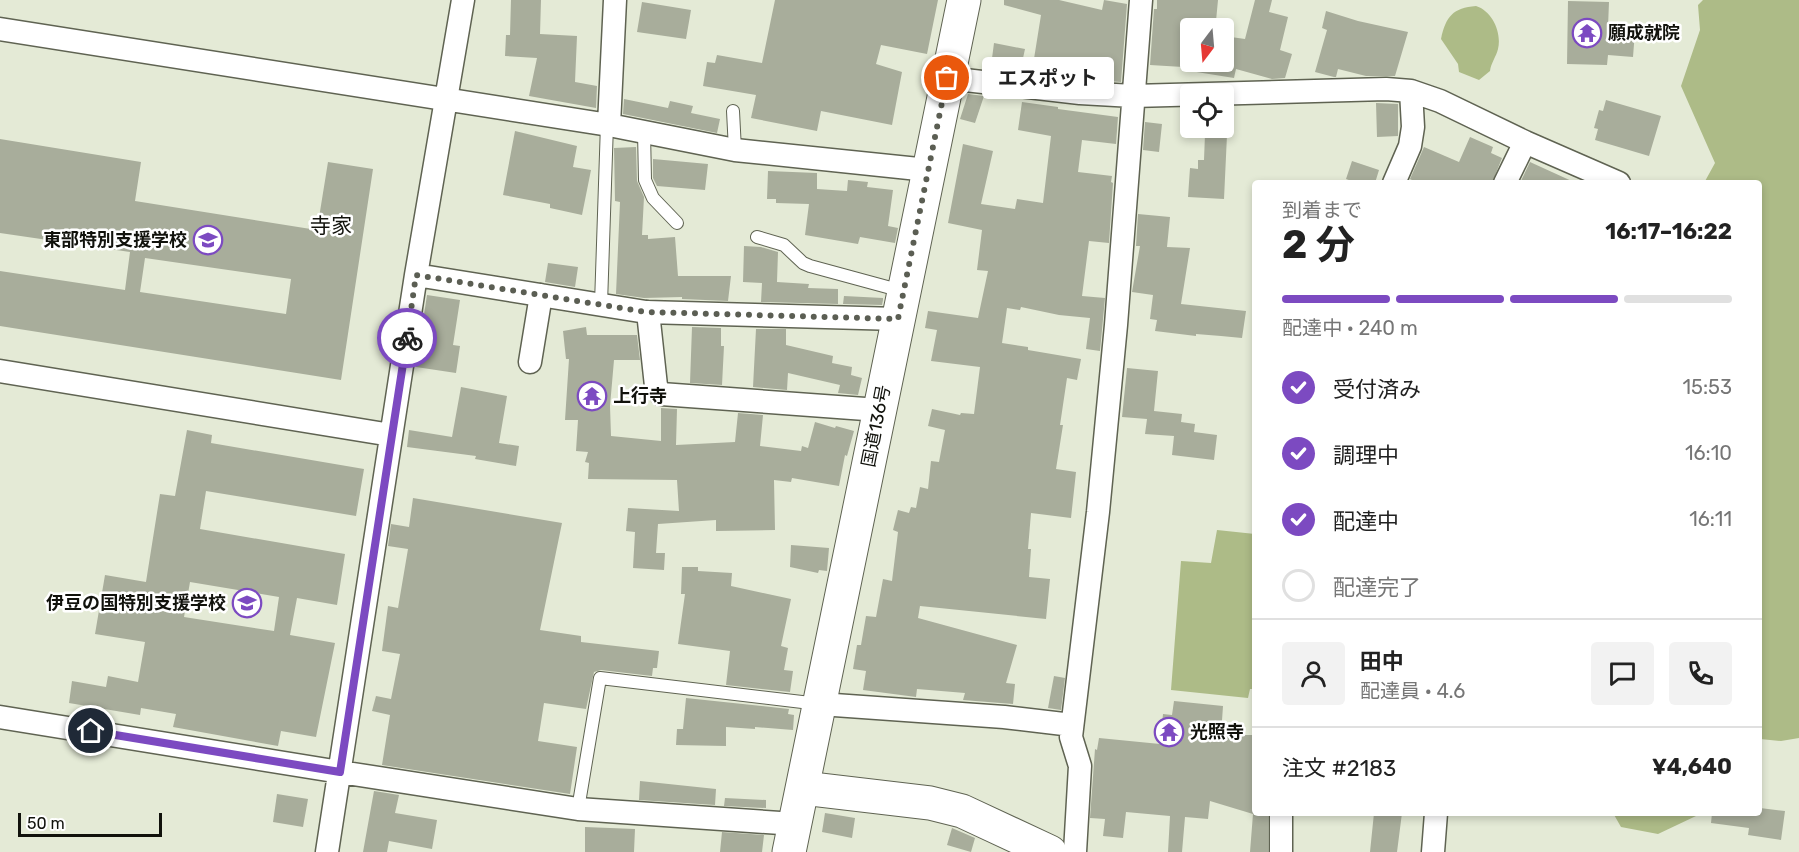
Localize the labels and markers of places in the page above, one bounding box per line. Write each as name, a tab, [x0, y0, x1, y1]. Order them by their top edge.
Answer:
temple icon: 願成就院	[1571, 17, 1603, 49]
place label: 願成就院	[1608, 22, 1680, 44]
pin	[921, 52, 972, 103]
callout: エスポット	[983, 57, 1115, 99]
school or university icon: 東部特別支援学校	[192, 224, 224, 256]
place label: 東部特別支援学校	[43, 229, 187, 251]
temple icon: 上行寺	[576, 380, 608, 412]
place label: 上行寺	[613, 385, 667, 407]
school or university icon: 伊豆の国特別支援学校	[231, 587, 263, 619]
place label: 伊豆の国特別支援学校	[46, 592, 226, 614]
pin	[65, 705, 116, 756]
temple icon: 光照寺	[1153, 716, 1185, 748]
place label: 光照寺	[1190, 721, 1244, 743]

